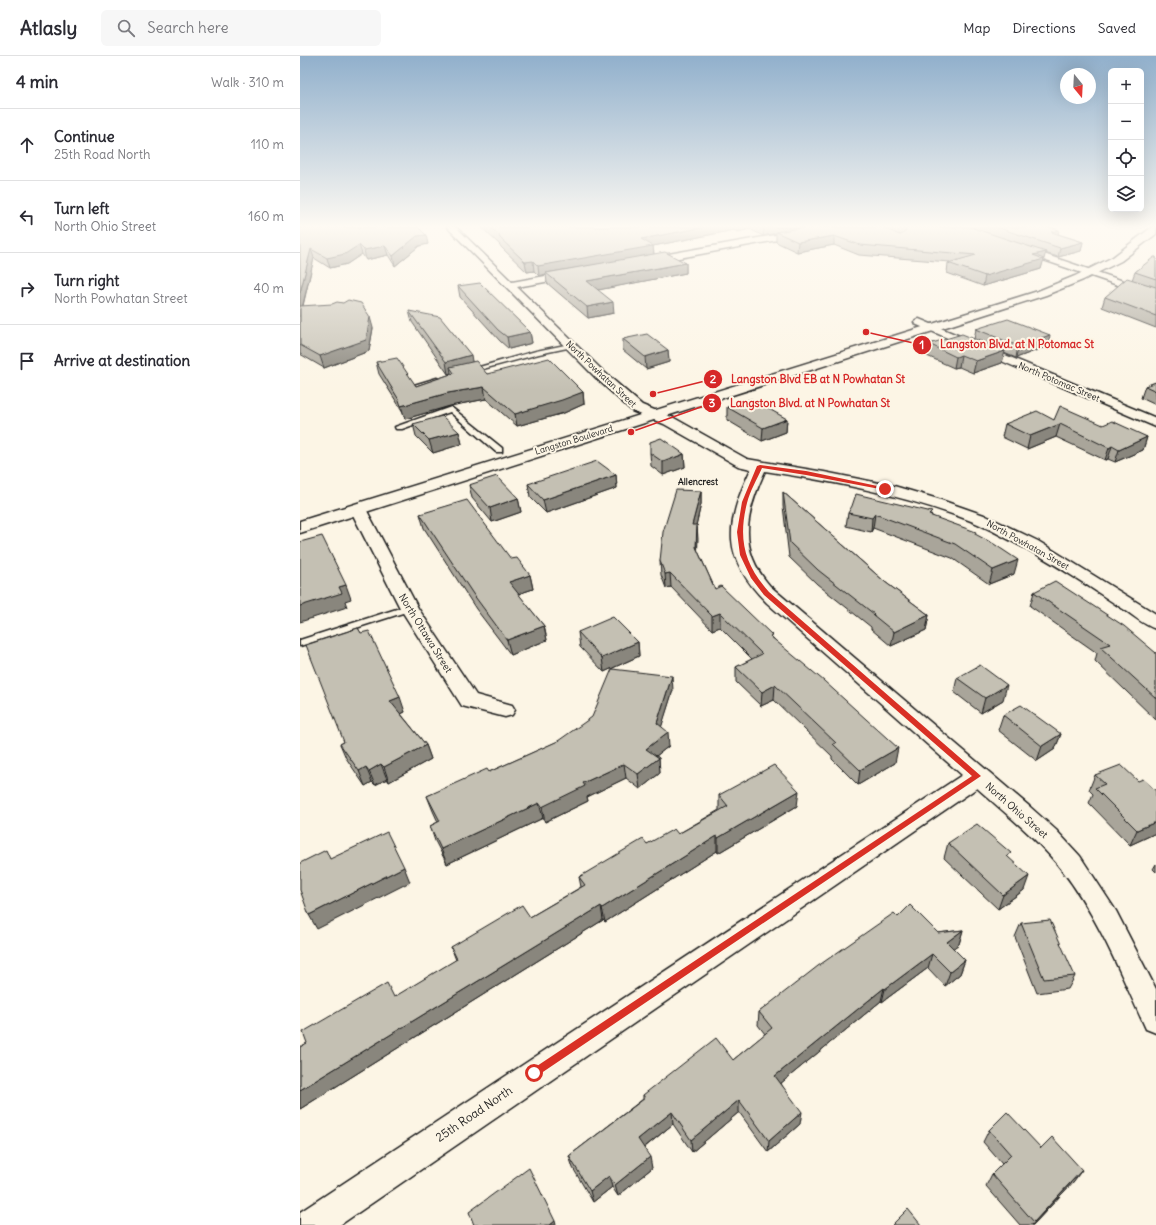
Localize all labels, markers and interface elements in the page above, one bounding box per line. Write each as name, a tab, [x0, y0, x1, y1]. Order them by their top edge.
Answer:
search box	[101, 10, 381, 46]
text: Atlasly	[20, 16, 77, 40]
icon: search	[115, 17, 137, 39]
text: Search here	[147, 18, 229, 37]
text: Map	[963, 19, 990, 37]
text: Directions	[1012, 19, 1076, 37]
text: Saved	[1098, 19, 1136, 37]
north arrow	[1060, 68, 1096, 104]
map controls	[1108, 68, 1144, 212]
button: +	[1108, 68, 1144, 104]
text: 4 min	[16, 71, 58, 93]
text: Walk · 310 m	[211, 74, 284, 91]
button: −	[1108, 104, 1144, 140]
text: Continue	[54, 127, 115, 146]
icon: ahead	[16, 134, 38, 156]
text: 110 m	[251, 136, 284, 153]
button: locate	[1108, 140, 1144, 176]
text: 25th Road North	[54, 146, 151, 163]
button: layers	[1108, 176, 1144, 212]
text: Turn left	[54, 199, 109, 218]
icon: left	[16, 206, 38, 228]
text: 160 m	[248, 208, 284, 225]
text: North Ohio Street	[54, 218, 156, 235]
text: Turn right	[54, 271, 119, 290]
icon: right	[16, 278, 38, 300]
text: 40 m	[253, 280, 284, 297]
text: North Powhatan Street	[54, 290, 188, 307]
callout: Langston Blvd. at N Potomac St	[912, 333, 1102, 356]
text: 1	[920, 337, 924, 352]
text: Langston Blvd. at N Potomac St	[940, 337, 1094, 352]
street label: North Powhatan Street	[564, 338, 639, 409]
icon: arrive	[16, 350, 38, 372]
text: Arrive at destination	[54, 351, 190, 370]
street label: North Potomac Street	[1017, 359, 1102, 404]
callout: Langston Blvd EB at N Powhatan St	[703, 367, 913, 390]
text: 2	[710, 371, 717, 386]
text: Langston Blvd EB at N Powhatan St	[731, 372, 905, 387]
callout: Langston Blvd. at N Powhatan St	[702, 391, 898, 414]
text: 3	[709, 395, 716, 410]
text: Langston Blvd. at N Powhatan St	[730, 396, 890, 411]
street label: Langston Boulevard	[533, 422, 614, 457]
district label: Allencrest	[678, 476, 719, 487]
route end	[876, 480, 894, 498]
street label: North Powhatan Street	[985, 517, 1071, 572]
street label: North Ottawa Street	[396, 591, 455, 676]
street label: North Ohio Street	[983, 780, 1051, 841]
route start	[525, 1064, 543, 1082]
street label: 25th Road North	[433, 1082, 515, 1145]

